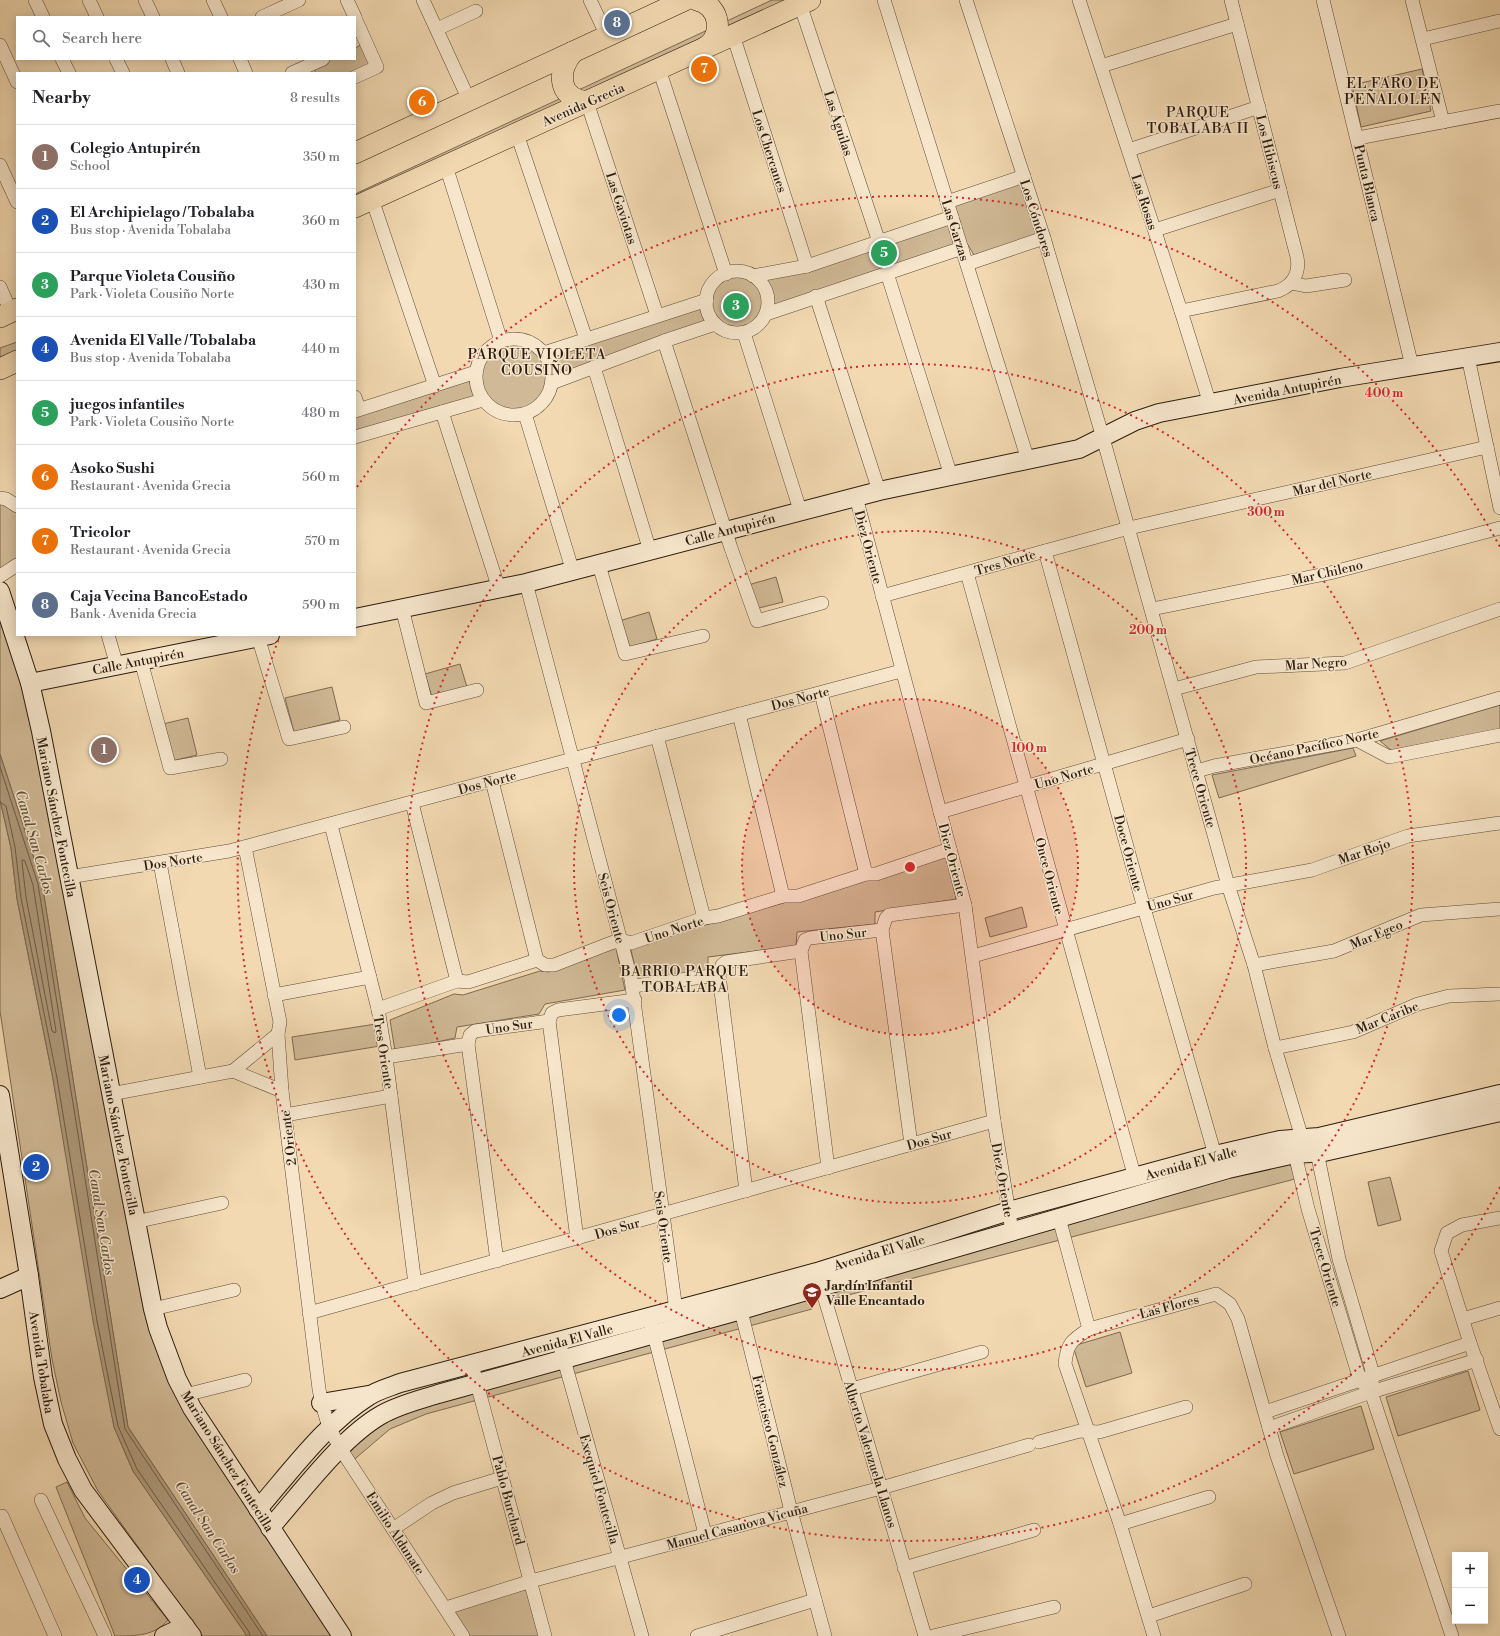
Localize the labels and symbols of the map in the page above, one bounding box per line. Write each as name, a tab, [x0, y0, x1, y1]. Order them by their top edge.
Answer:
pin: 8	[604, 8, 630, 38]
pin: 7	[691, 54, 717, 84]
district label: EL FARO DE PEÑALOLÉN	[1344, 75, 1442, 109]
street label: Avenida Grecia	[539, 79, 628, 131]
pin: 6	[409, 87, 435, 117]
street label: Las Águilas	[820, 88, 857, 158]
district label: PARQUE TOBALABA II	[1147, 104, 1249, 138]
street label: Los Chercanes	[748, 108, 790, 195]
street label: Los Hibiscus	[1252, 113, 1286, 191]
street label: Punta Blanca	[1350, 143, 1384, 224]
street label: Las Gaviotas	[602, 170, 640, 247]
street label: Las Rosas	[1128, 172, 1161, 233]
street label: Los Cóndores	[1016, 177, 1056, 259]
street label: Las Garzas	[938, 197, 973, 263]
pin: 5	[871, 238, 897, 268]
pin: 3	[723, 291, 749, 321]
district label: PARQUE VIOLETA COUSIÑO	[467, 346, 607, 380]
street label: Avenida Antupirén	[1231, 372, 1343, 409]
text: 400 m	[1365, 386, 1403, 401]
street label: Mar del Norte	[1291, 466, 1374, 500]
text: 300 m	[1247, 505, 1285, 520]
street label: Diez Oriente	[851, 509, 886, 586]
street label: Calle Antupirén	[683, 510, 777, 550]
street label: Tres Norte	[973, 546, 1038, 579]
street label: Mar Chileno	[1290, 557, 1364, 589]
text: 200 m	[1129, 623, 1167, 638]
street label: Calle Antupirén	[91, 645, 185, 679]
street label: Mar Negro	[1284, 654, 1348, 674]
street label: Dos Norte	[769, 683, 832, 714]
street label: Océano Pacífico Norte	[1248, 725, 1381, 768]
pin: 1	[91, 735, 117, 765]
street label: Mariano Sánchez Fontecilla	[33, 736, 79, 899]
text: 100 m	[1011, 741, 1047, 756]
street label: Trece Oriente	[1181, 747, 1219, 830]
street label: Uno Norte	[1033, 761, 1096, 793]
street label: Dos Norte	[456, 767, 519, 798]
water label: Canal San Carlos	[11, 788, 57, 896]
street label: Doce Oriente	[1110, 813, 1146, 894]
street label: Diez Oriente	[935, 822, 970, 899]
street label: Once Oriente	[1031, 836, 1067, 917]
street label: Mar Rojo	[1336, 836, 1393, 868]
street label: Dos Norte	[142, 849, 204, 875]
centre of rings	[903, 860, 917, 874]
street label: Seis Oriente	[594, 871, 628, 946]
street label: Uno Sur	[1145, 887, 1196, 915]
street label: Uno Norte	[643, 913, 706, 947]
street label: Mar Egeo	[1348, 917, 1405, 953]
street label: Uno Sur	[819, 925, 868, 945]
district label: BARRIO PARQUE TOBALABA	[620, 963, 749, 997]
street label: Mar Caribe	[1354, 998, 1421, 1038]
your location	[609, 1005, 629, 1025]
street label: Tres Oriente	[369, 1014, 397, 1091]
street label: Uno Sur	[485, 1016, 534, 1038]
street label: Mariano Sánchez Fontecilla	[95, 1054, 141, 1217]
street label: 2 Oriente	[278, 1109, 300, 1167]
street label: Dos Sur	[905, 1126, 954, 1154]
street label: Diez Oriente	[988, 1142, 1017, 1219]
street label: Avenida El Valle	[1143, 1144, 1239, 1184]
pin: 2	[23, 1152, 49, 1182]
water label: Canal San Carlos	[84, 1168, 118, 1277]
street label: Seis Oriente	[650, 1190, 676, 1265]
street label: Dos Sur	[593, 1215, 642, 1243]
street label: Trece Oriente	[1305, 1226, 1345, 1309]
street label: Avenida El Valle	[831, 1231, 927, 1275]
place label: Jardín Infantil Valle Encantado	[824, 1278, 925, 1309]
school or university icon: Jardín Infantil Valle Encantado	[801, 1281, 823, 1309]
street label: Las Flores	[1138, 1291, 1201, 1323]
street label: Avenida Tobalaba	[25, 1309, 57, 1415]
street label: Avenida El Valle	[519, 1321, 615, 1361]
street label: Francisco González	[748, 1373, 792, 1489]
street label: Alberto Valenzuela Llanos	[840, 1378, 900, 1530]
street label: Mariano Sánchez Fontecilla	[177, 1388, 277, 1535]
street label: Exequiel Fontecilla	[576, 1432, 622, 1546]
street label: Pablo Burchard	[488, 1454, 528, 1547]
water label: Canal San Carlos	[170, 1478, 244, 1577]
street label: Emilio Aldunate	[362, 1489, 428, 1578]
street label: Manuel Casanova Vicuña	[665, 1500, 810, 1554]
pin: 4	[124, 1565, 150, 1595]

